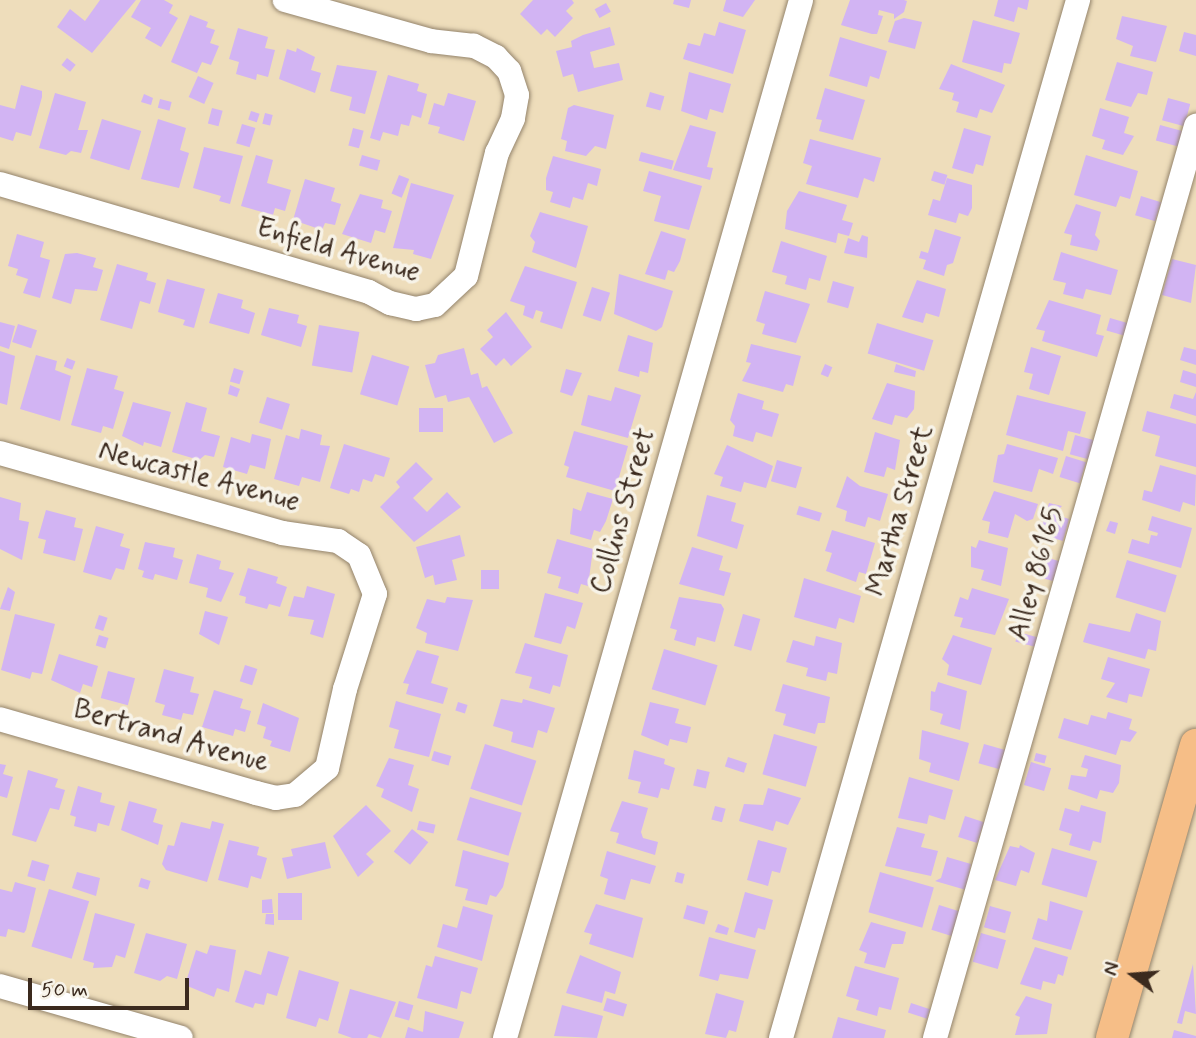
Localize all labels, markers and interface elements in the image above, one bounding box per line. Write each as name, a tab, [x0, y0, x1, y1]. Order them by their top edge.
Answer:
street label: Enfield Avenue	[250, 211, 426, 291]
street label: Martha Street	[861, 422, 941, 600]
street label: Collins Street	[585, 425, 663, 597]
street label: Newcastle Avenue	[93, 434, 305, 520]
street label: Alley 86165	[1002, 503, 1072, 645]
street label: Bertrand Avenue	[67, 692, 275, 782]
north arrow	[1098, 940, 1168, 1010]
text: N	[1099, 960, 1126, 979]
scale bar	[32, 964, 192, 1008]
text: 50 m	[41, 976, 88, 1004]

